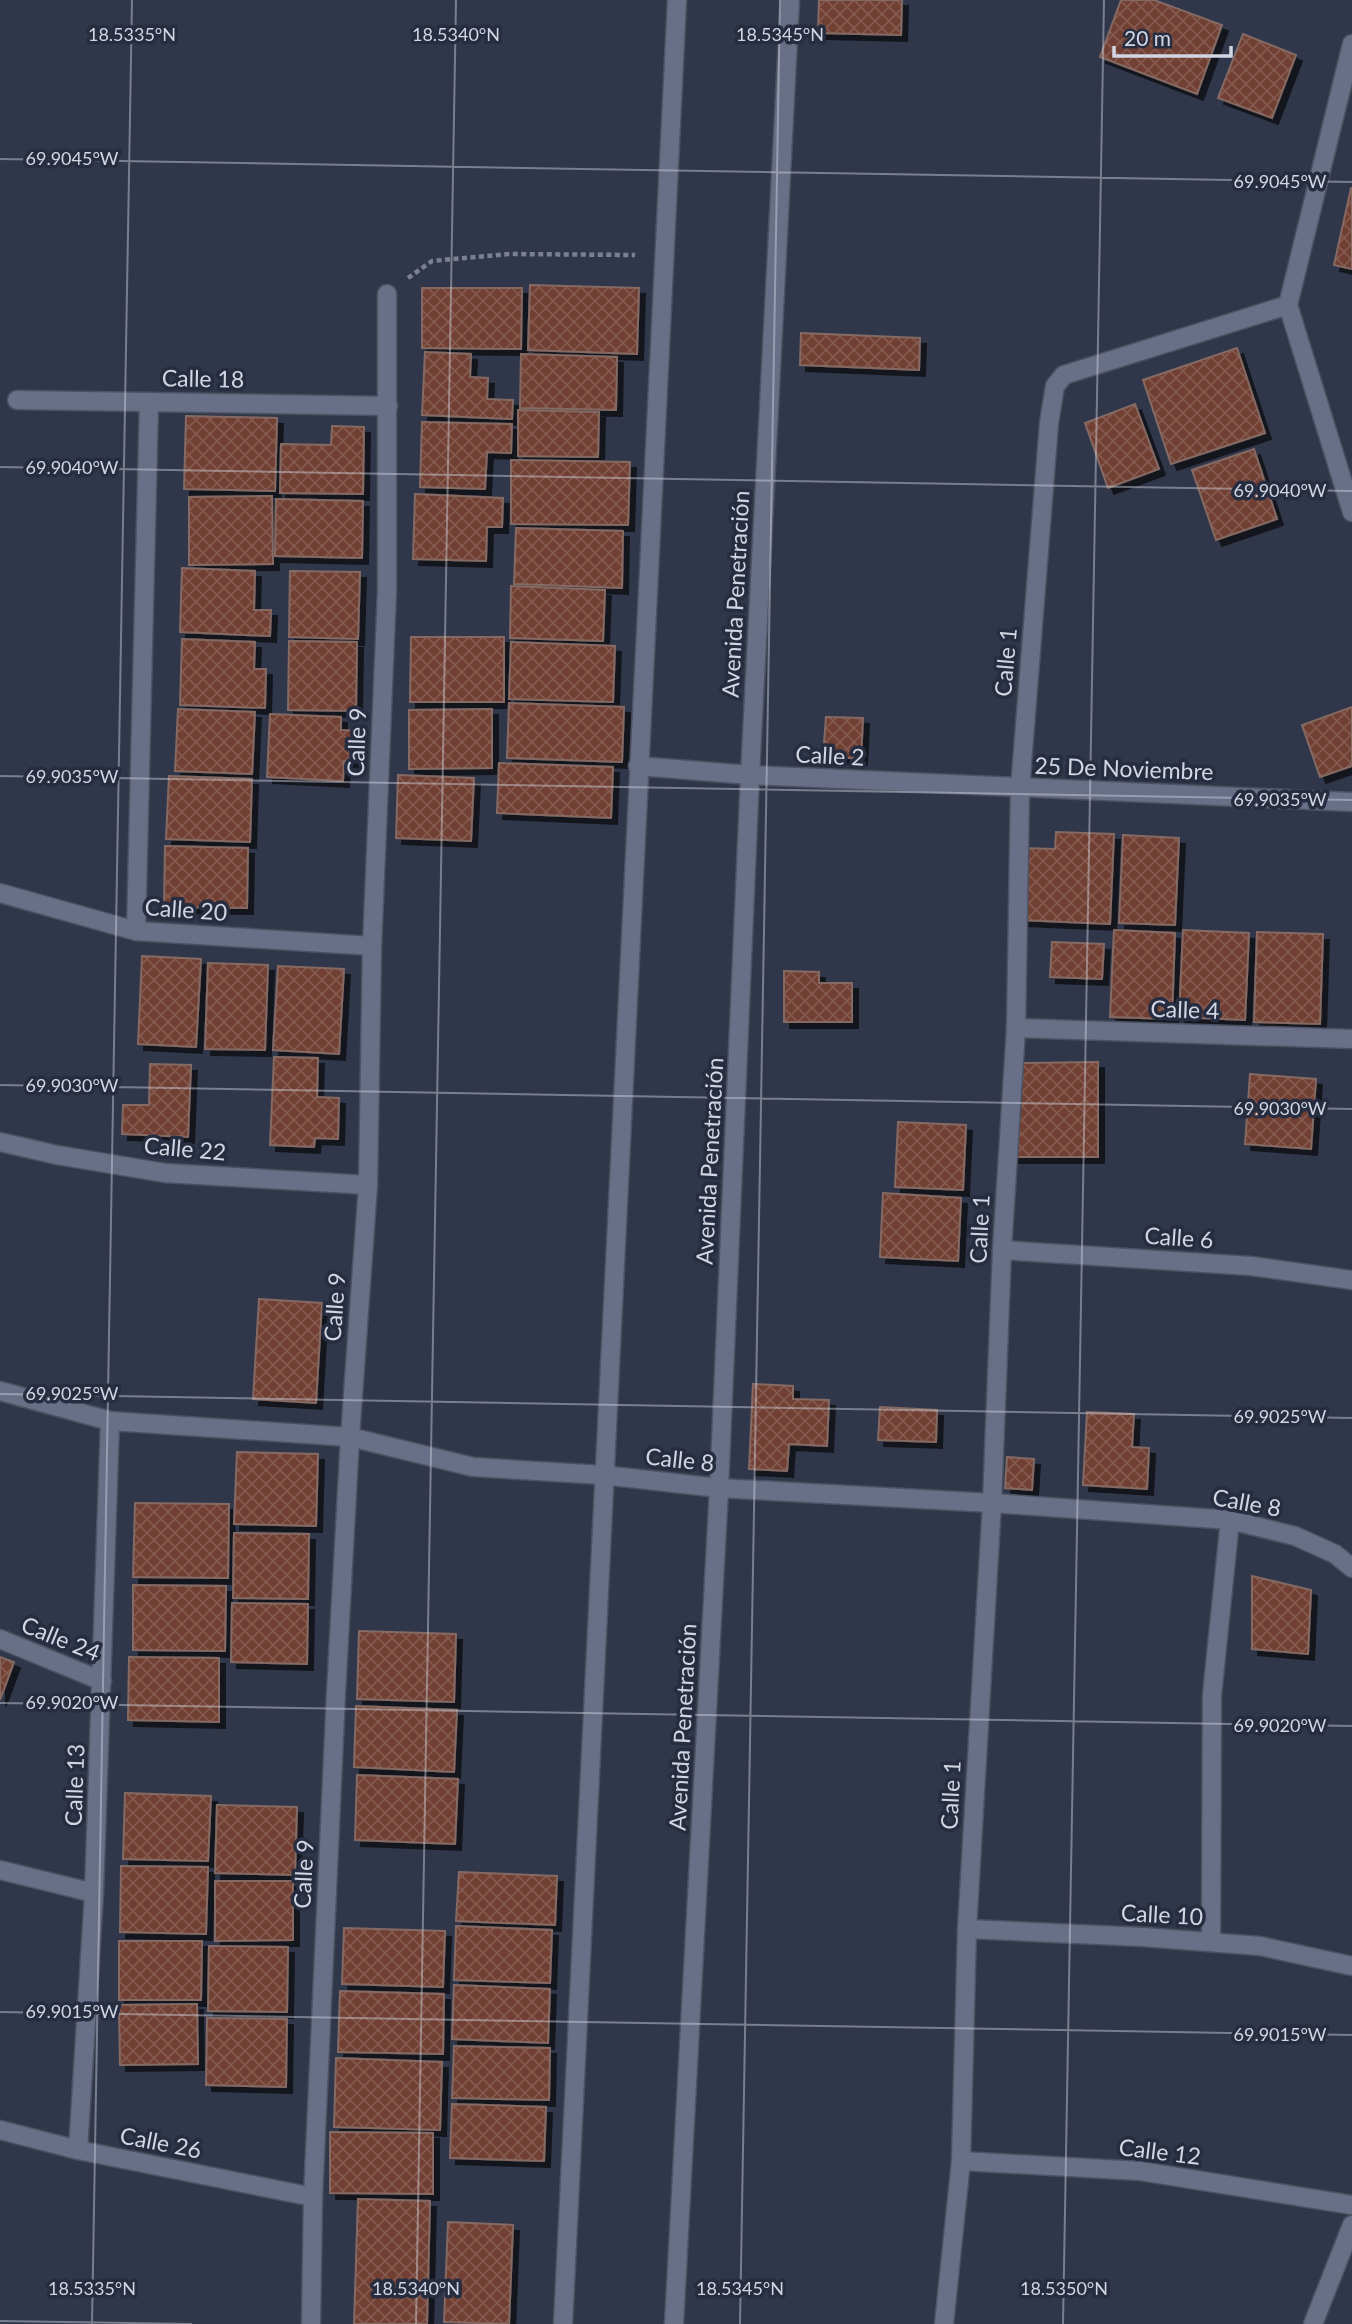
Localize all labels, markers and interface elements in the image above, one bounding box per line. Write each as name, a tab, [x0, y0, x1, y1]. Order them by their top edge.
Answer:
scale bar	[1114, 14, 1231, 58]
text: 18.5335°N	[88, 23, 176, 45]
text: 18.5340°N	[412, 23, 500, 45]
text: 18.5345°N	[736, 23, 824, 45]
text: 20 m	[1124, 25, 1171, 50]
text: 69.9045°W	[26, 147, 119, 169]
text: 69.9045°W	[1234, 170, 1327, 192]
street label: Calle 18	[162, 363, 244, 393]
text: 69.9040°W	[26, 456, 119, 478]
text: 69.9040°W	[1234, 479, 1327, 501]
street label: Avenida Penetración	[716, 490, 754, 698]
street label: Calle 1	[988, 626, 1022, 698]
street label: Calle 9	[341, 707, 371, 777]
street label: Calle 2	[795, 739, 865, 771]
street label: 25 De Noviembre	[1034, 751, 1214, 785]
text: 69.9035°W	[26, 765, 119, 787]
text: 69.9035°W	[1234, 788, 1327, 810]
street label: Calle 20	[144, 892, 228, 926]
street label: Calle 4	[1150, 994, 1220, 1024]
street label: Avenida Penetración	[690, 1057, 728, 1265]
text: 69.9030°W	[26, 1074, 119, 1096]
text: 69.9030°W	[1234, 1097, 1327, 1119]
street label: Calle 22	[143, 1130, 227, 1166]
street label: Calle 1	[963, 1194, 995, 1264]
street label: Calle 6	[1144, 1221, 1214, 1253]
street label: Calle 9	[318, 1272, 350, 1342]
text: 69.9025°W	[26, 1382, 119, 1404]
text: 69.9025°W	[1234, 1405, 1327, 1427]
street label: Calle 8	[644, 1441, 716, 1477]
street label: Calle 8	[1211, 1482, 1283, 1522]
street label: Calle 24	[18, 1610, 104, 1666]
street label: Avenida Penetración	[663, 1623, 701, 1831]
text: 69.9020°W	[26, 1691, 119, 1713]
text: 69.9020°W	[1234, 1714, 1327, 1736]
street label: Calle 13	[59, 1743, 89, 1827]
street label: Calle 1	[934, 1760, 966, 1830]
street label: Calle 9	[287, 1839, 319, 1909]
street label: Calle 10	[1120, 1898, 1204, 1930]
text: 69.9015°W	[26, 2000, 119, 2022]
text: 69.9015°W	[1234, 2023, 1327, 2045]
street label: Calle 26	[118, 2120, 204, 2164]
street label: Calle 12	[1117, 2132, 1203, 2170]
text: 18.5335°N	[48, 2277, 136, 2299]
text: 18.5340°N	[372, 2277, 460, 2299]
text: 18.5345°N	[696, 2277, 784, 2299]
text: 18.5350°N	[1020, 2277, 1108, 2299]

